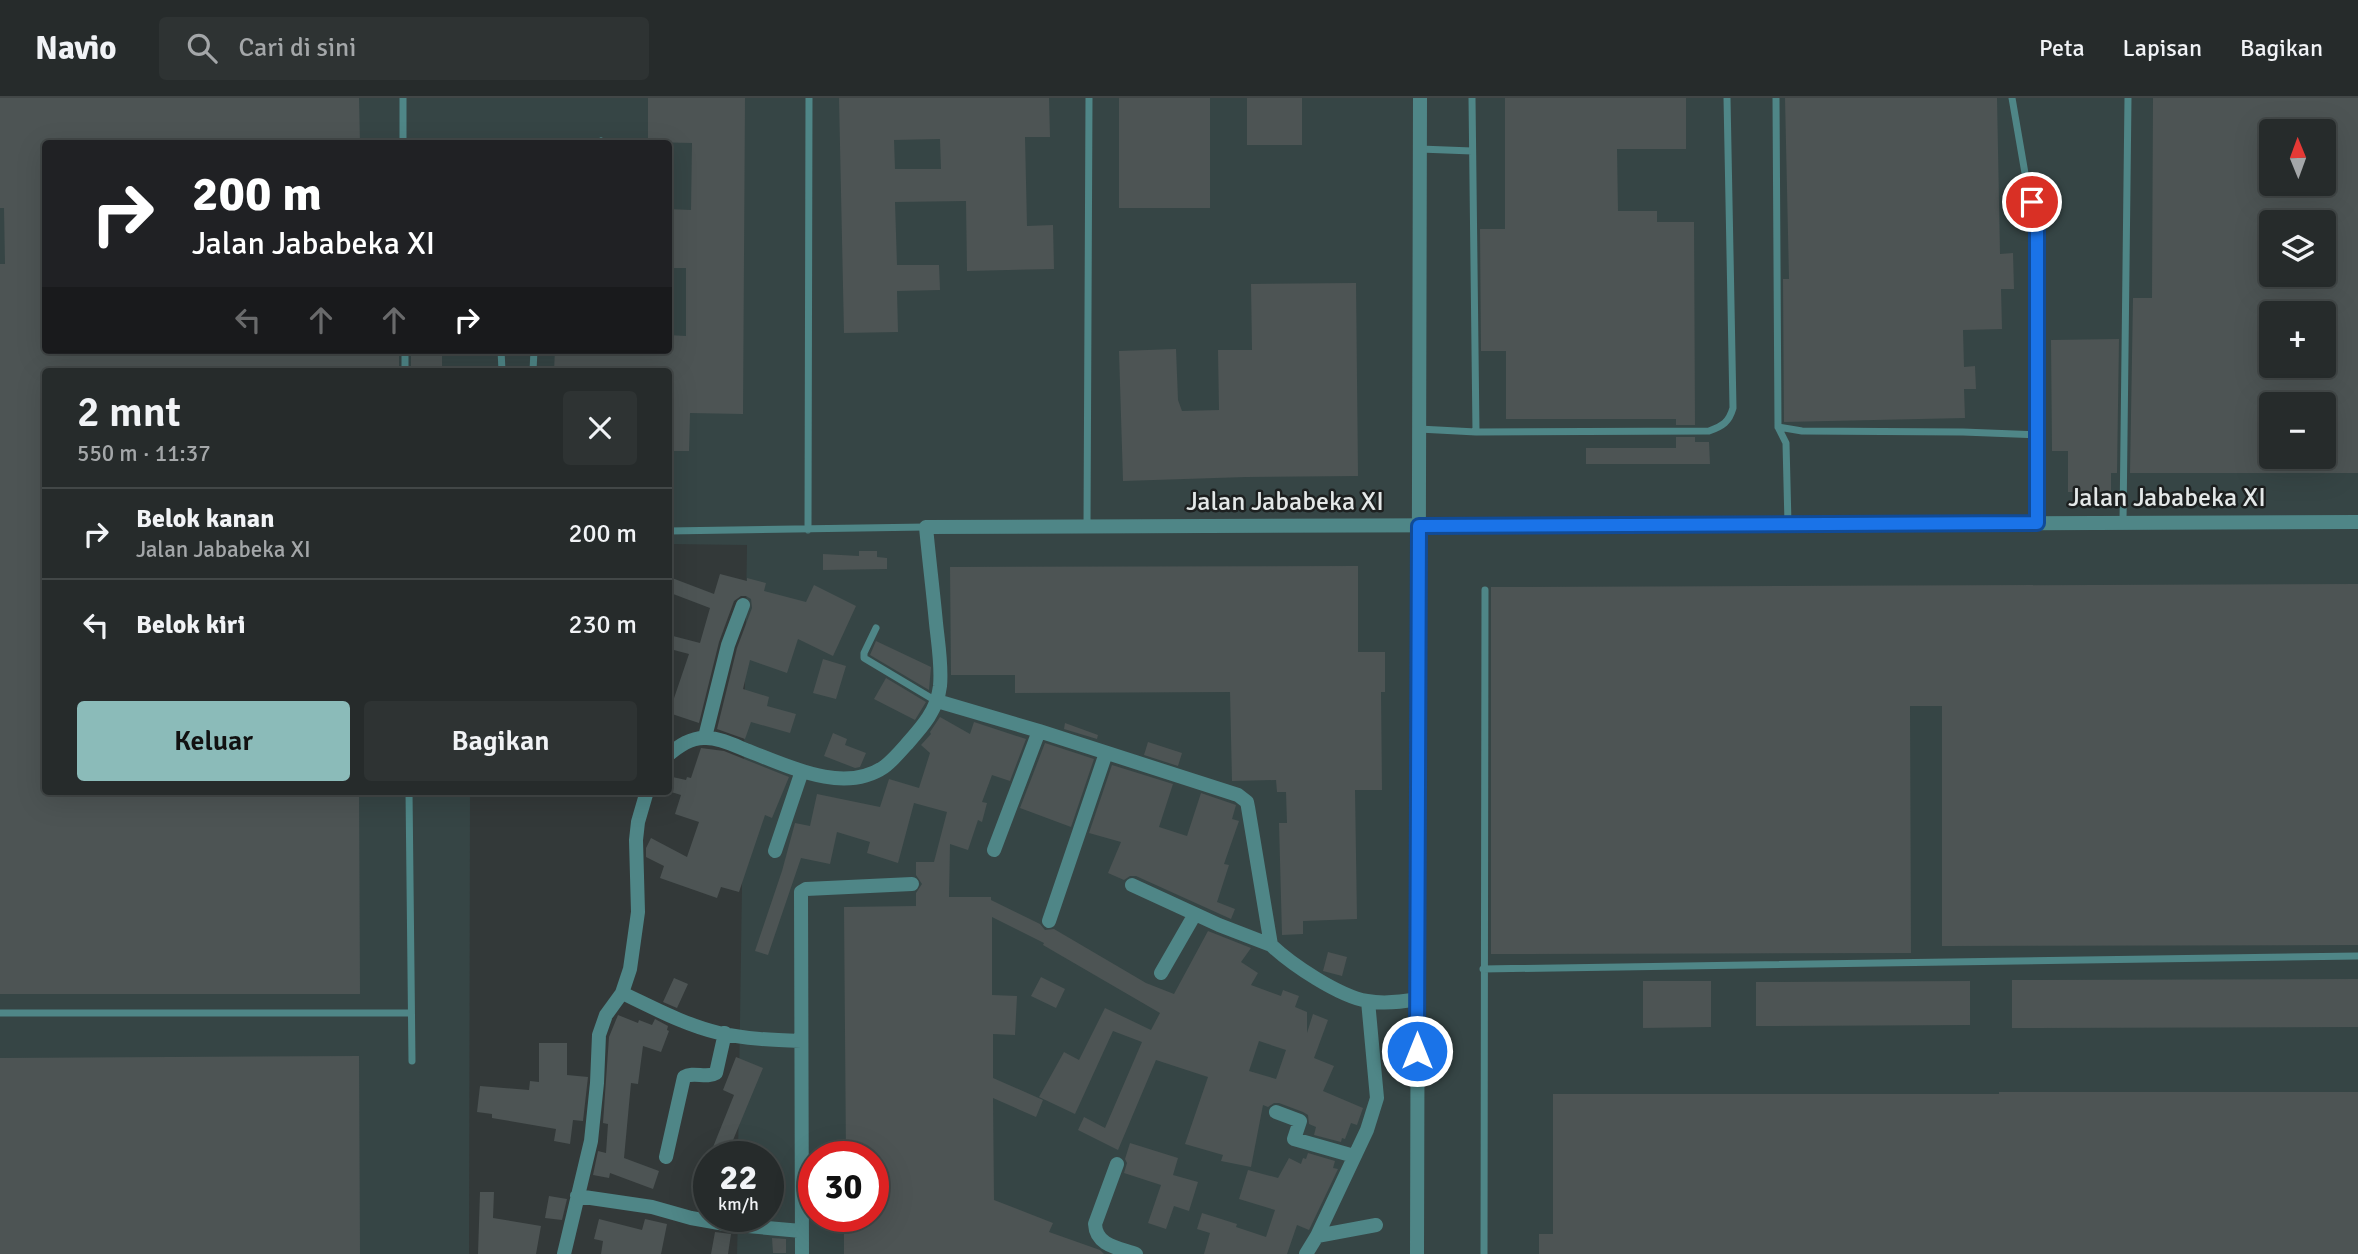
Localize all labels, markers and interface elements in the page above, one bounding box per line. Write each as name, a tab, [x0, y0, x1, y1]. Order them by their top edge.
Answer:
search box	[159, 17, 649, 80]
text: Navio	[35, 28, 117, 69]
icon: search	[183, 29, 221, 67]
text: Cari di sini	[239, 32, 356, 64]
text: Peta	[2039, 33, 2085, 63]
text: Lapisan	[2123, 33, 2202, 63]
text: Bagikan	[2240, 33, 2323, 63]
north arrow	[2259, 119, 2336, 196]
map controls	[2259, 119, 2336, 469]
text: 200 m	[192, 164, 322, 224]
icon: right	[77, 168, 168, 259]
pin	[2002, 172, 2062, 232]
icon: arrive	[2013, 183, 2051, 221]
button: layers	[2259, 210, 2336, 287]
text: Jalan Jababeka XI	[192, 224, 435, 263]
icon: left	[229, 301, 267, 339]
icon: ahead	[302, 301, 340, 339]
icon: ahead	[375, 301, 413, 339]
icon: right	[448, 301, 486, 339]
button: +	[2259, 301, 2336, 378]
text: 2 mnt	[77, 387, 181, 438]
button: close	[563, 391, 637, 465]
button: −	[2259, 392, 2336, 469]
text: 550 m · 11:37	[77, 439, 211, 468]
street label: Jalan Jababeka XI	[2068, 482, 2266, 514]
street label: Jalan Jababeka XI	[1186, 486, 1384, 518]
text: Belok kanan	[136, 503, 274, 535]
icon: right	[77, 515, 115, 553]
text: 200 m	[568, 518, 637, 550]
text: Jalan Jababeka XI	[136, 535, 311, 564]
icon: left	[77, 606, 115, 644]
text: Belok kiri	[136, 609, 245, 641]
text: 230 m	[568, 609, 637, 641]
button: Keluar	[77, 701, 350, 781]
button: Bagikan	[364, 701, 637, 781]
position arrow	[1380, 1014, 1454, 1088]
speed limit sign: 30	[798, 1141, 889, 1232]
text: 22	[720, 1156, 757, 1199]
text: km/h	[718, 1193, 759, 1215]

